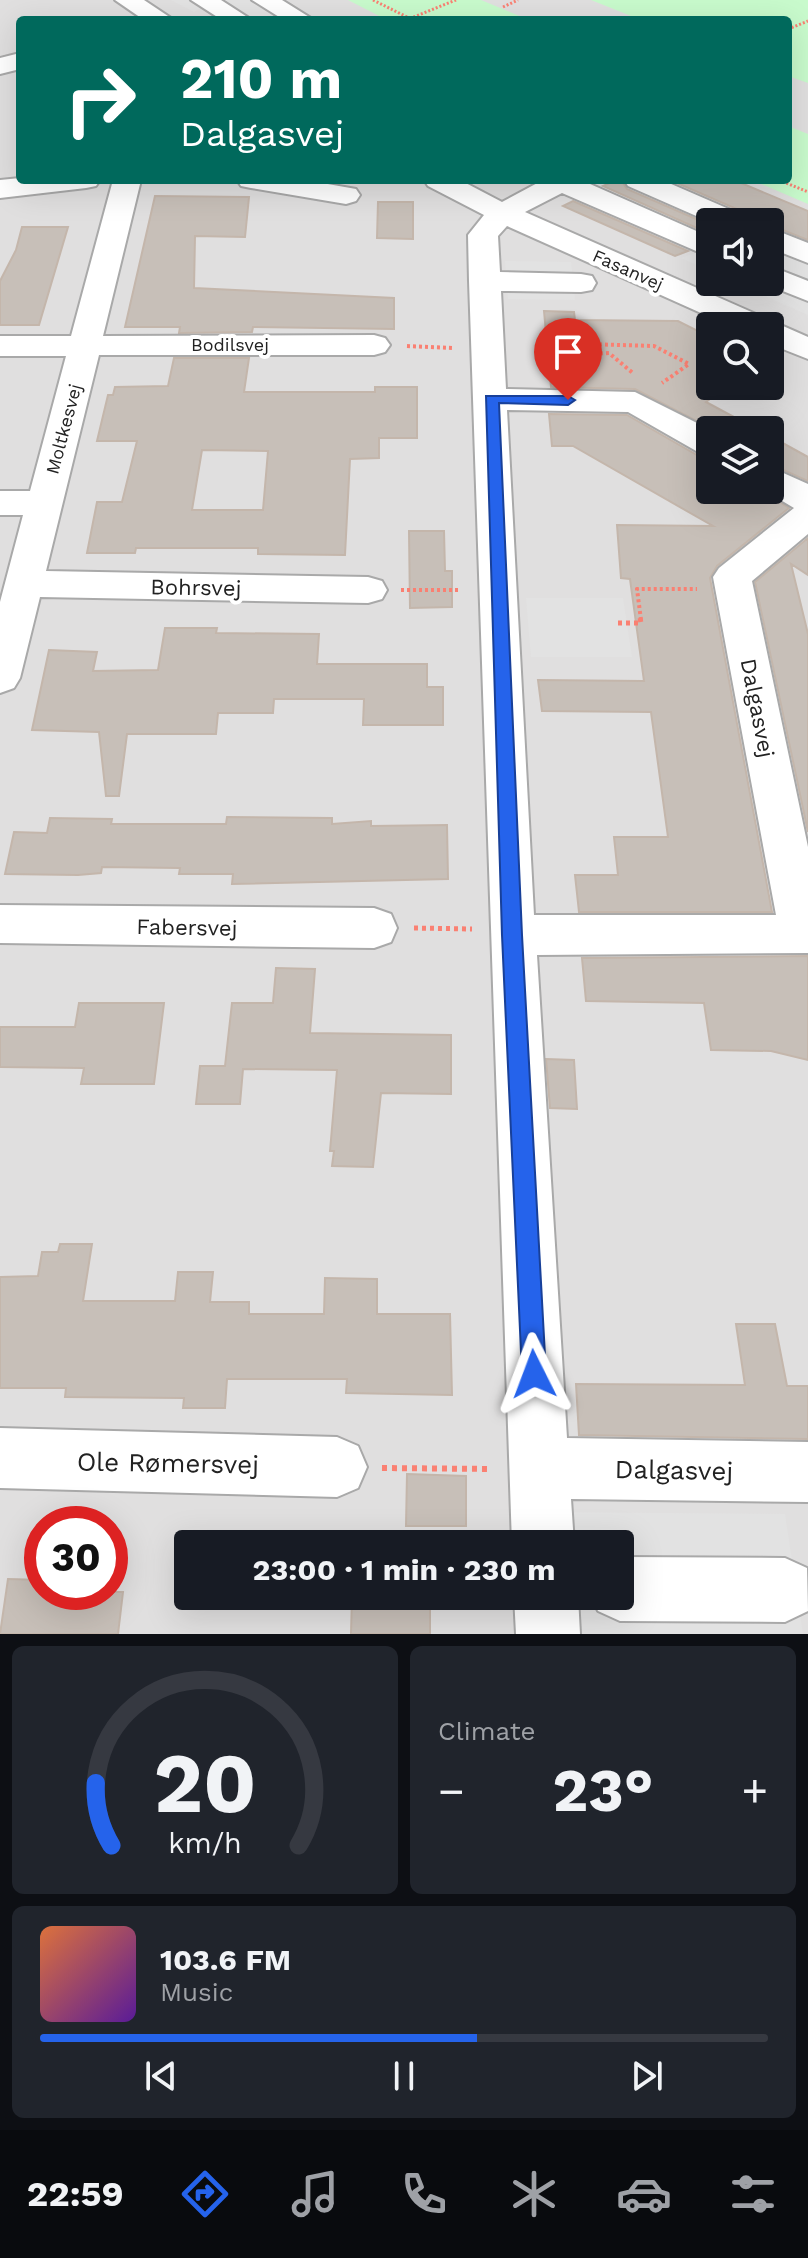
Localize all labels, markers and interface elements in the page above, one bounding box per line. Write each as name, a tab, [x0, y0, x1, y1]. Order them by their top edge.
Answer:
text: 210 m	[180, 46, 342, 112]
icon: right	[48, 48, 152, 152]
text: Dalgasvej	[180, 113, 344, 155]
map controls	[696, 208, 784, 504]
button: sound	[696, 208, 784, 296]
street label: Fasanvej	[590, 245, 667, 294]
button: search	[696, 312, 784, 400]
pin	[534, 318, 602, 400]
icon: arrive	[546, 330, 590, 374]
street label: Bodilsvej	[191, 334, 269, 355]
street label: Moltkesvej	[41, 381, 86, 476]
button: layers	[696, 416, 784, 504]
street label: Bohrsvej	[150, 574, 242, 601]
street label: Dalgasvej	[736, 656, 779, 760]
street label: Fabersvej	[136, 914, 238, 941]
position arrow	[492, 1332, 576, 1416]
street label: Ole Rømersvej	[77, 1446, 259, 1480]
street label: Dalgasvej	[614, 1454, 734, 1486]
speed limit sign: 30	[24, 1506, 128, 1610]
text: 23:00 · 1 min · 230 m	[253, 1552, 555, 1587]
text: Climate	[438, 1716, 536, 1746]
text: 20	[153, 1735, 257, 1832]
text: 23°	[552, 1755, 654, 1826]
text: −	[438, 1765, 465, 1817]
text: +	[741, 1765, 768, 1817]
text: km/h	[168, 1826, 242, 1860]
text: 103.6 FM	[160, 1942, 291, 1977]
text: Music	[160, 1977, 233, 2007]
icon: previous	[139, 2054, 183, 2098]
icon: pause	[382, 2054, 426, 2098]
icon: next	[625, 2054, 669, 2098]
icon: directions	[177, 2166, 233, 2222]
icon: music	[287, 2166, 343, 2222]
icon: phone	[396, 2166, 452, 2222]
icon: climate	[506, 2166, 562, 2222]
icon: car	[616, 2166, 672, 2222]
icon: filters	[725, 2166, 781, 2222]
text: 22:59	[27, 2173, 124, 2215]

